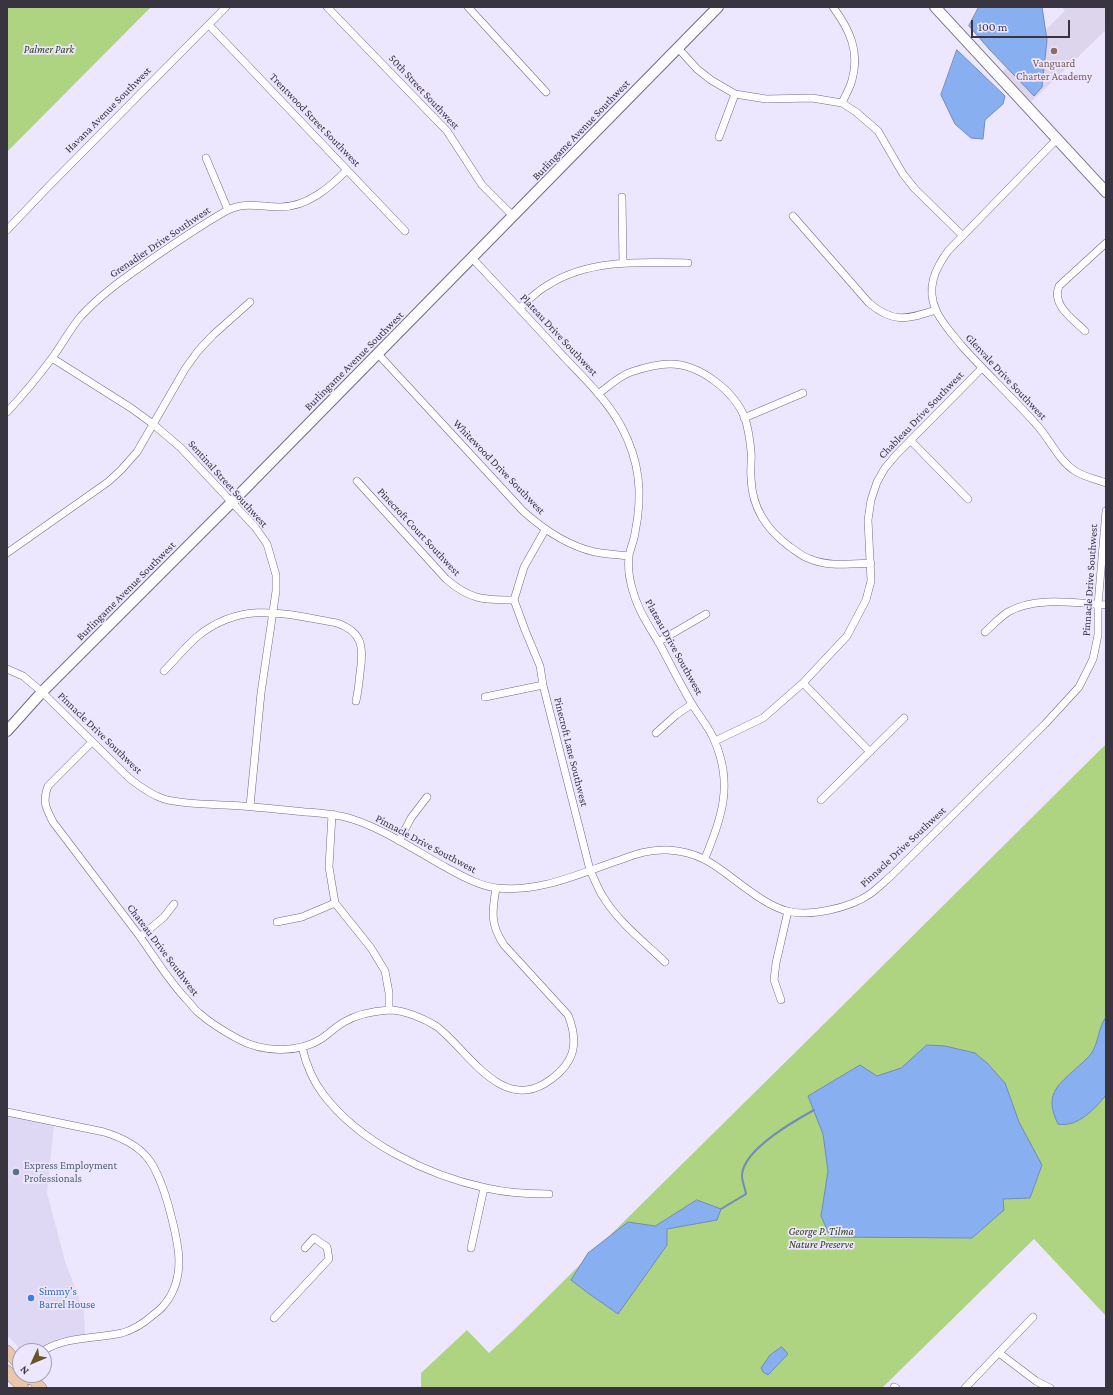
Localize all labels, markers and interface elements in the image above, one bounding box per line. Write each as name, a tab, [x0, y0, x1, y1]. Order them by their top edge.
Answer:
scale bar	[973, 12, 1072, 38]
text: 100 m	[978, 20, 1007, 34]
park label: Palmer Park	[24, 43, 74, 57]
marker: Vanguard Charter Academy	[1049, 46, 1059, 56]
street label: 50th Street Southwest	[386, 52, 462, 132]
place label: Vanguard Charter Academy	[1016, 57, 1092, 83]
street label: Havana Avenue Southwest	[62, 64, 154, 156]
street label: Trentwood Street Southwest	[267, 70, 363, 170]
street label: Burlingame Avenue Southwest	[529, 77, 633, 183]
street label: Grenadier Drive Southwest	[107, 203, 213, 281]
street label: Plateau Drive Southwest	[517, 291, 601, 379]
street label: Burlingame Avenue Southwest	[302, 309, 406, 413]
street label: Glenvale Drive Southwest	[963, 331, 1049, 423]
street label: Chableau Drive Southwest	[876, 368, 966, 462]
street label: Whitewood Drive Southwest	[450, 417, 548, 517]
street label: Sentinal Street Southwest	[185, 438, 271, 530]
street label: Pinecroft Court Southwest	[375, 485, 463, 579]
street label: Pinnacle Drive Southwest	[1079, 524, 1101, 636]
street label: Burlingame Avenue Southwest	[74, 539, 178, 643]
street label: Plateau Drive Southwest	[642, 597, 706, 697]
street label: Pinnacle Drive Southwest	[55, 689, 145, 777]
street label: Pinecroft Lane Southwest	[551, 696, 591, 808]
street label: Pinnacle Drive Southwest	[857, 804, 949, 890]
street label: Pinnacle Drive Southwest	[373, 812, 479, 876]
street label: Chateau Drive Southwest	[124, 901, 202, 999]
place label: Express Employment Professionals	[24, 1159, 117, 1185]
marker: Express Employment Professionals	[11, 1167, 21, 1177]
park label: George P. Tilma Nature Preserve	[788, 1225, 854, 1251]
place label: Simmy’s Barrel House	[39, 1285, 95, 1311]
marker: Simmy’s Barrel House	[26, 1293, 36, 1303]
north arrow	[12, 1343, 52, 1383]
text: N	[17, 1364, 31, 1378]

